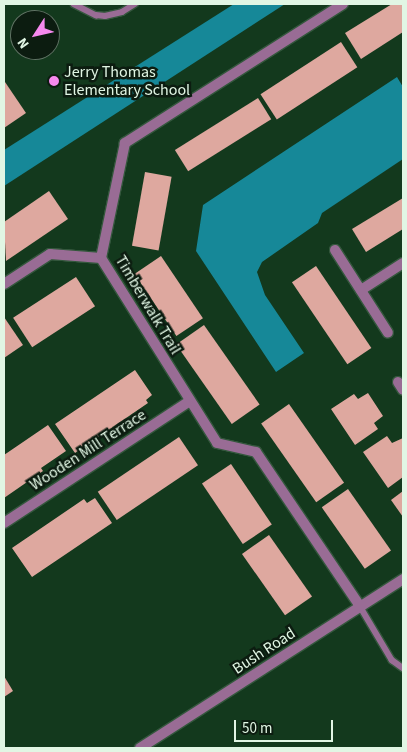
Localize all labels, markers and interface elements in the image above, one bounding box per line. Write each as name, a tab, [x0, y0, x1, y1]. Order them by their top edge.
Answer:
north arrow	[10, 10, 60, 60]
text: N	[13, 33, 34, 53]
place label: Jerry Thomas Elementary School	[64, 62, 190, 100]
marker: Jerry Thomas Elementary School	[48, 75, 60, 87]
street label: Timberwalk Trail	[111, 252, 185, 358]
street label: Wooden Mill Terrace	[26, 405, 150, 495]
street label: Bush Road	[229, 624, 299, 678]
scale bar	[237, 710, 336, 742]
text: 50 m	[242, 718, 272, 739]

